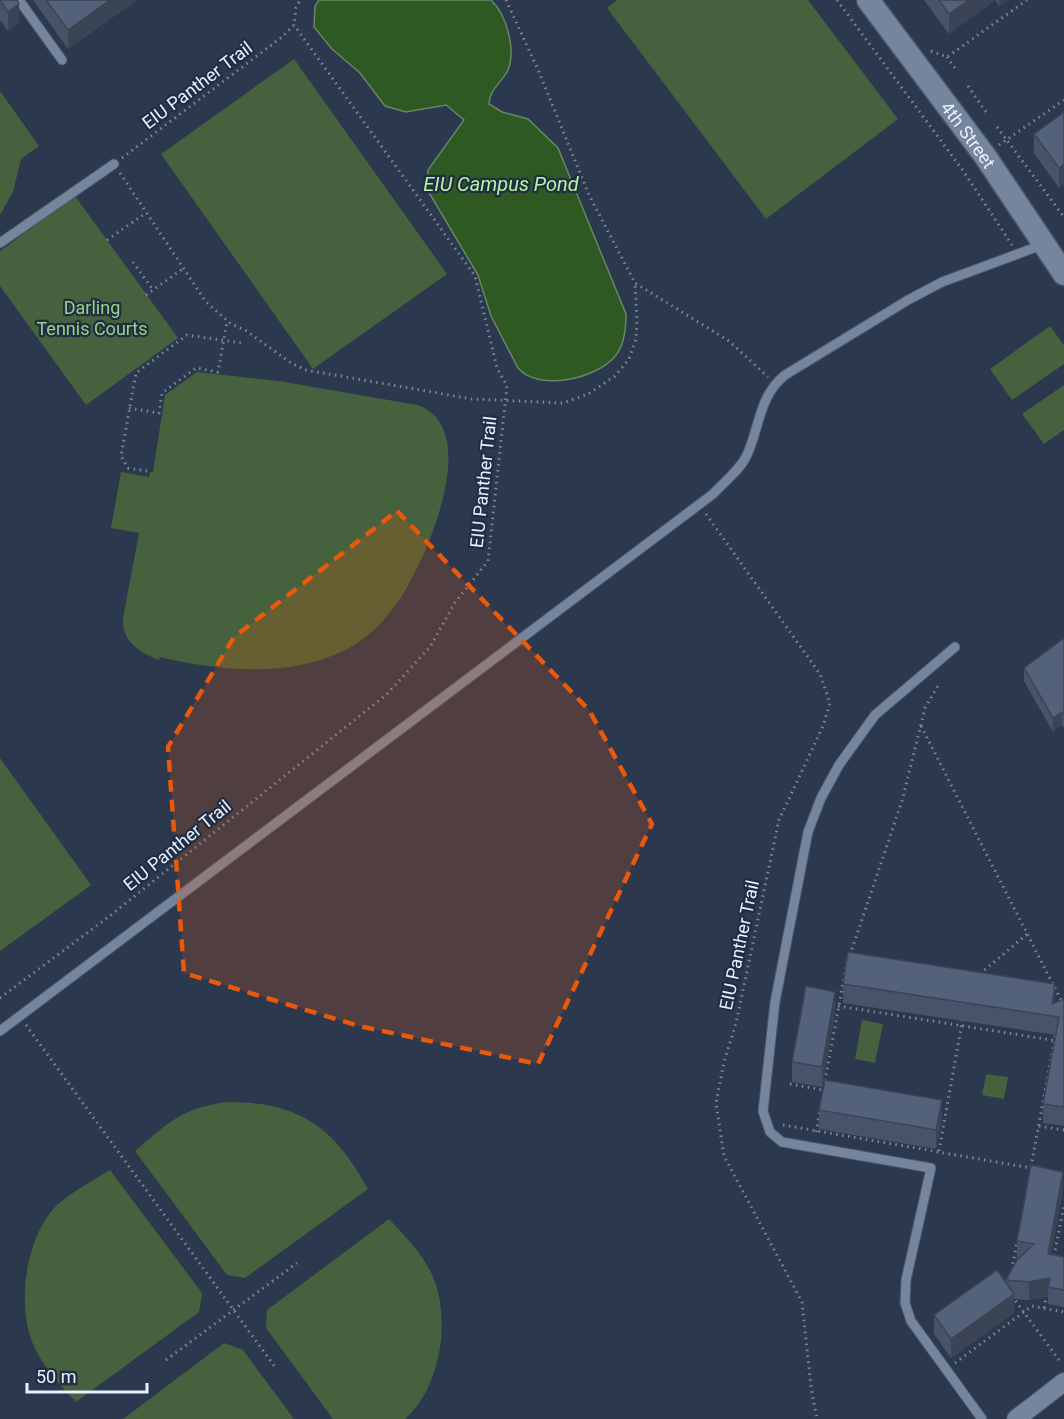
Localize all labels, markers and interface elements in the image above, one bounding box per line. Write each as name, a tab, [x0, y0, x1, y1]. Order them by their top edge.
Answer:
street label: EIU Panther Trail	[138, 37, 256, 133]
street label: 4th Street	[937, 97, 1000, 172]
water label: EIU Campus Pond	[423, 172, 580, 196]
park label: Darling Tennis Courts	[36, 297, 148, 339]
street label: EIU Panther Trail	[466, 415, 500, 549]
street label: EIU Panther Trail	[119, 795, 235, 895]
street label: EIU Panther Trail	[715, 878, 763, 1012]
scale bar	[27, 1356, 147, 1394]
text: 50 m	[36, 1366, 76, 1387]

